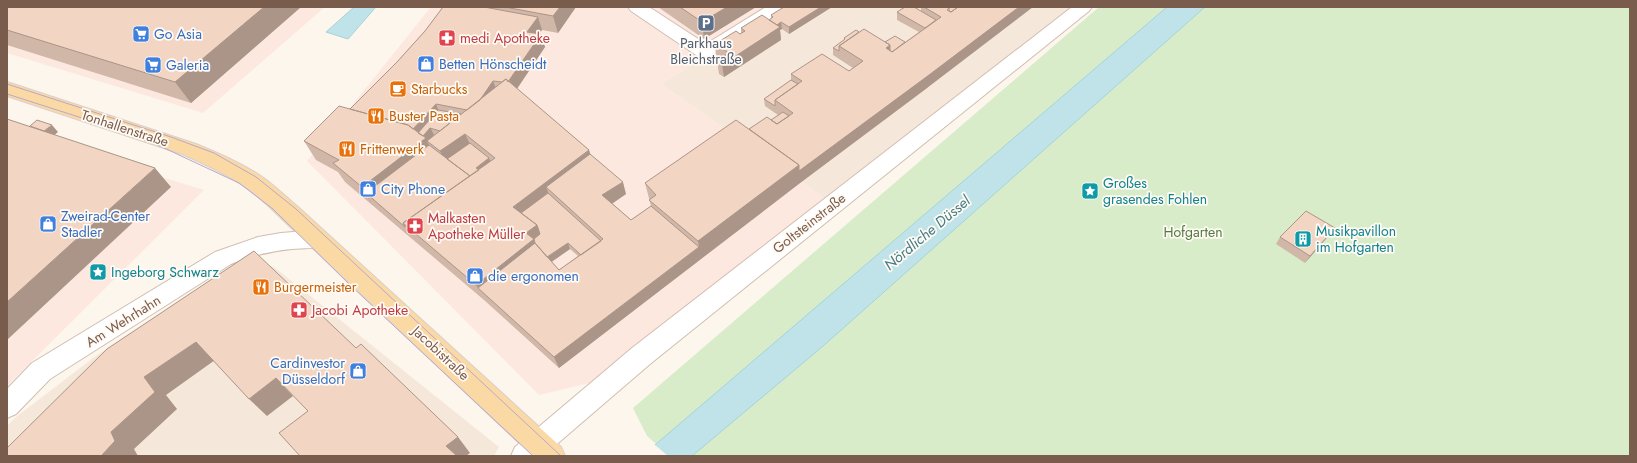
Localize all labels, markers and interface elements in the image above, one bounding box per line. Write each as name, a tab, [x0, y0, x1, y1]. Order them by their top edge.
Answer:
parking icon: Parkhaus Bleichstraße	[696, 13, 716, 33]
supermarket icon: Go Asia	[131, 24, 151, 44]
place label: Go Asia	[154, 24, 202, 44]
pharmacy icon: medi Apotheke	[437, 28, 457, 48]
place label: medi Apotheke	[460, 28, 550, 48]
place label: Parkhaus Bleichstraße	[670, 33, 742, 69]
shop icon: Betten Hönscheidt	[416, 54, 436, 74]
place label: Betten Hönscheidt	[439, 54, 547, 74]
supermarket icon: Galeria	[143, 55, 163, 75]
place label: Galeria	[166, 55, 209, 75]
cafe icon: Starbucks	[388, 79, 408, 99]
place label: Starbucks	[411, 79, 468, 99]
street label: Tonhallenstraße	[79, 104, 171, 152]
restaurant icon: Buster Pasta	[366, 106, 386, 126]
place label: Buster Pasta	[389, 106, 459, 126]
restaurant icon: Frittenwerk	[337, 139, 357, 159]
place label: Frittenwerk	[360, 139, 425, 159]
place label: Großes grasendes Fohlen	[1103, 173, 1207, 209]
shop icon: City Phone	[358, 179, 378, 199]
place label: City Phone	[381, 179, 445, 199]
place icon: Großes grasendes Fohlen	[1080, 181, 1100, 201]
street label: Goltsteinstraße	[768, 188, 850, 258]
water label: Nördliche Düssel	[879, 190, 975, 276]
place label: Zweirad-Center Stadler	[61, 206, 150, 242]
place label: Malkasten Apotheke Müller	[428, 208, 525, 244]
shop icon: Zweirad-Center Stadler	[38, 214, 58, 234]
pharmacy icon: Malkasten Apotheke Müller	[405, 216, 425, 236]
place label: Musikpavillon im Hofgarten	[1316, 221, 1396, 257]
park label: Hofgarten	[1163, 222, 1223, 242]
building icon: Musikpavillon im Hofgarten	[1293, 229, 1313, 249]
place icon: Ingeborg Schwarz	[88, 262, 108, 282]
place label: Ingeborg Schwarz	[111, 262, 219, 282]
shop icon: die ergonomen	[465, 266, 485, 286]
place label: die ergonomen	[488, 266, 579, 286]
restaurant icon: Burgermeister	[251, 277, 271, 297]
place label: Burgermeister	[274, 277, 357, 297]
street label: Am Wehrhahn	[82, 290, 164, 352]
pharmacy icon: Jacobi Apotheke	[289, 300, 309, 320]
place label: Jacobi Apotheke	[310, 300, 408, 320]
street label: Jacobistraße	[406, 320, 474, 385]
place label: Cardinvestor Düsseldorf	[270, 353, 346, 389]
shop icon: Cardinvestor Düsseldorf	[348, 361, 368, 381]

